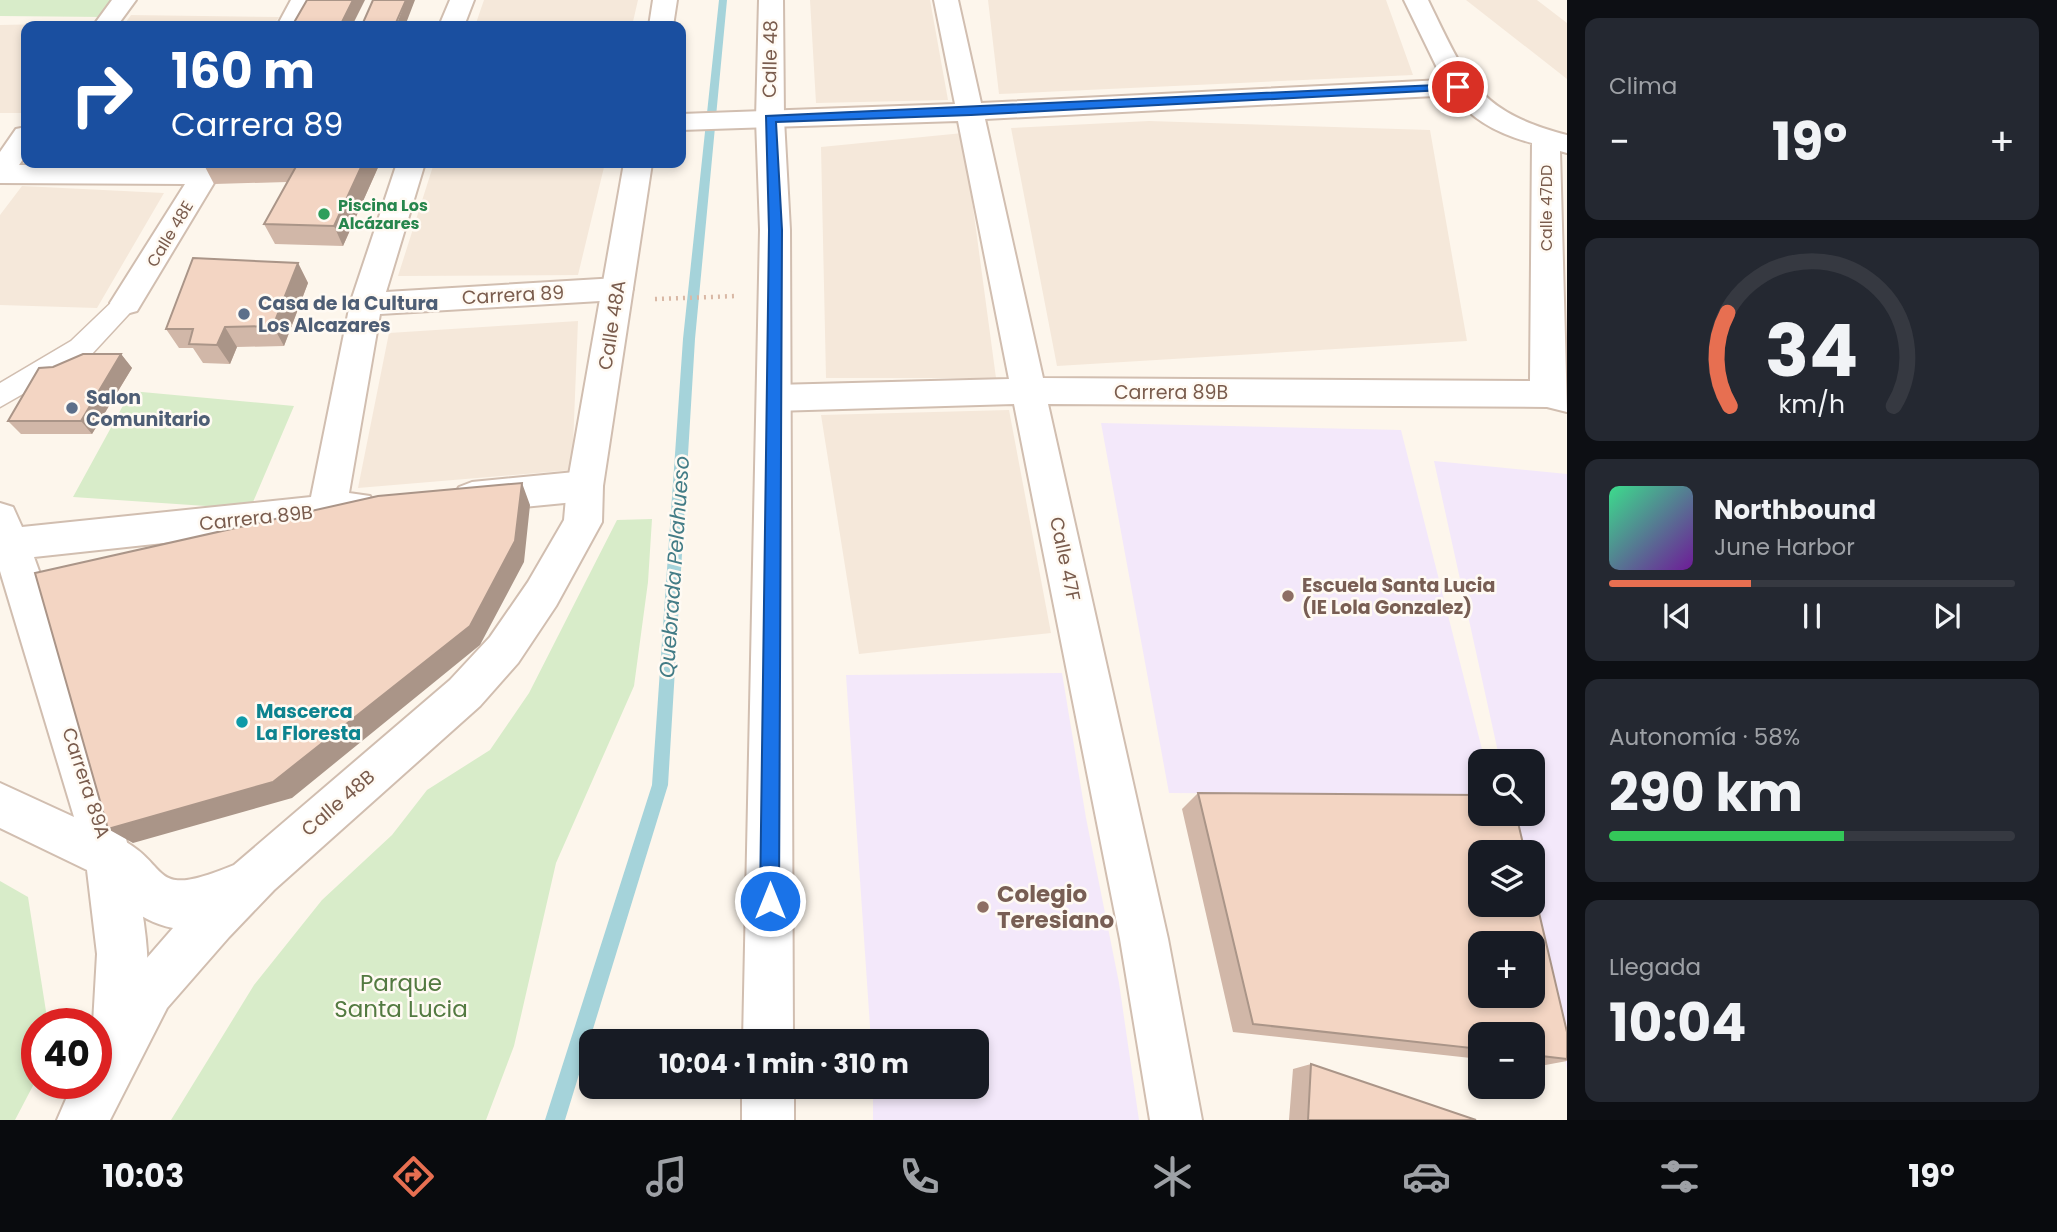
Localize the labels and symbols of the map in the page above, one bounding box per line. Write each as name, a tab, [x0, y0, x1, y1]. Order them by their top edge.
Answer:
street label: Calle 48	[756, 20, 784, 98]
pin	[1428, 57, 1488, 117]
street label: Calle 47DD	[1535, 165, 1558, 251]
place label: Piscina Los Alcázares	[338, 194, 428, 235]
street label: Calle 48E	[141, 197, 199, 271]
marker: Piscina Los Alcázares	[316, 206, 332, 222]
street label: Calle 48A	[592, 278, 632, 372]
street label: Carrera 89	[461, 279, 565, 311]
place label: Casa de la Cultura Los Alcazares	[258, 290, 439, 339]
marker: Casa de la Cultura Los Alcazares	[236, 306, 252, 322]
street label: Carrera 89B	[1114, 379, 1228, 406]
place label: Salon Comunitario	[86, 384, 210, 433]
marker: Salon Comunitario	[64, 400, 80, 416]
water label: Quebrada Pelahueso	[652, 455, 696, 679]
street label: Carrera 89B	[198, 499, 314, 537]
street label: Calle 47F	[1043, 514, 1087, 604]
place label: Escuela Santa Lucia (IE Lola Gonzalez)	[1302, 572, 1495, 621]
marker: Escuela Santa Lucia (IE Lola Gonzalez)	[1280, 588, 1296, 604]
place label: Mascerca La Floresta	[256, 698, 361, 747]
marker: Mascerca La Floresta	[234, 714, 250, 730]
street label: Carrera 89A	[55, 724, 117, 842]
street label: Calle 48B	[295, 764, 381, 842]
position arrow	[733, 864, 807, 938]
place label: Colegio Teresiano	[997, 878, 1114, 936]
marker: Colegio Teresiano	[975, 899, 991, 915]
park label: Parque Santa Lucia	[334, 967, 468, 1025]
speed limit sign: 40	[21, 1008, 112, 1099]

